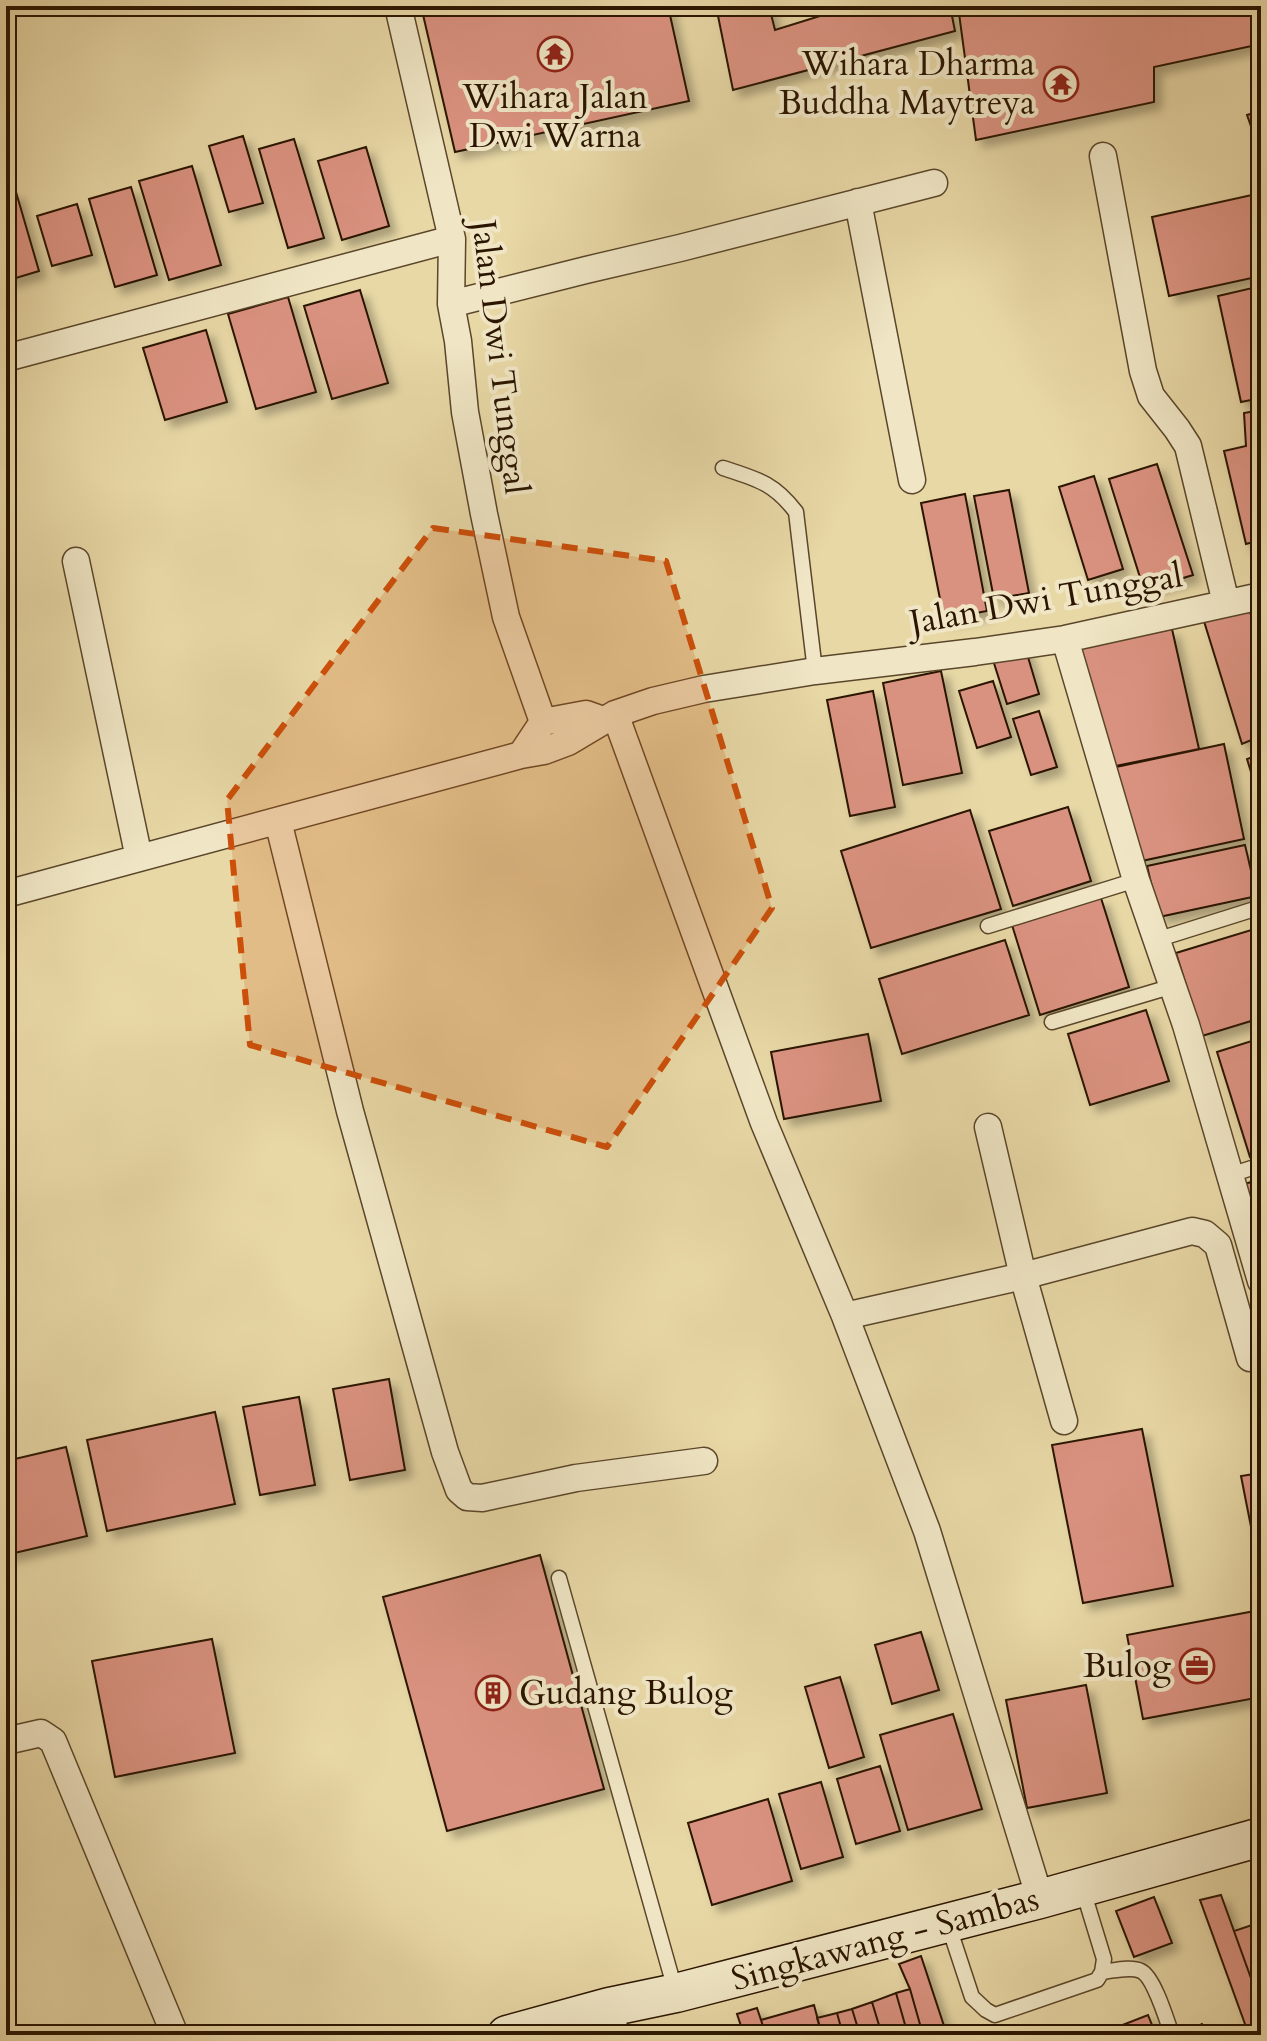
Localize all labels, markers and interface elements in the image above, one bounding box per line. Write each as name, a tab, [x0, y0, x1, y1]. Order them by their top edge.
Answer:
temple icon: Wihara Jalan Dwi Warna	[536, 35, 574, 73]
place label: Wihara Dharma Buddha Maytreya	[779, 41, 1035, 126]
temple icon: Wihara Dharma Buddha Maytreya	[1042, 65, 1080, 103]
place label: Wihara Jalan Dwi Warna	[461, 74, 648, 159]
street label: Jalan Dwi Tunggal	[460, 212, 540, 497]
street label: Jalan Dwi Tunggal	[901, 552, 1186, 646]
place label: Bulog	[1083, 1643, 1171, 1689]
office icon: Bulog	[1178, 1647, 1216, 1685]
place label: Gudang Bulog	[519, 1670, 733, 1716]
building icon: Gudang Bulog	[474, 1674, 512, 1712]
street label: Singkawang - Sambas	[726, 1876, 1044, 2002]

